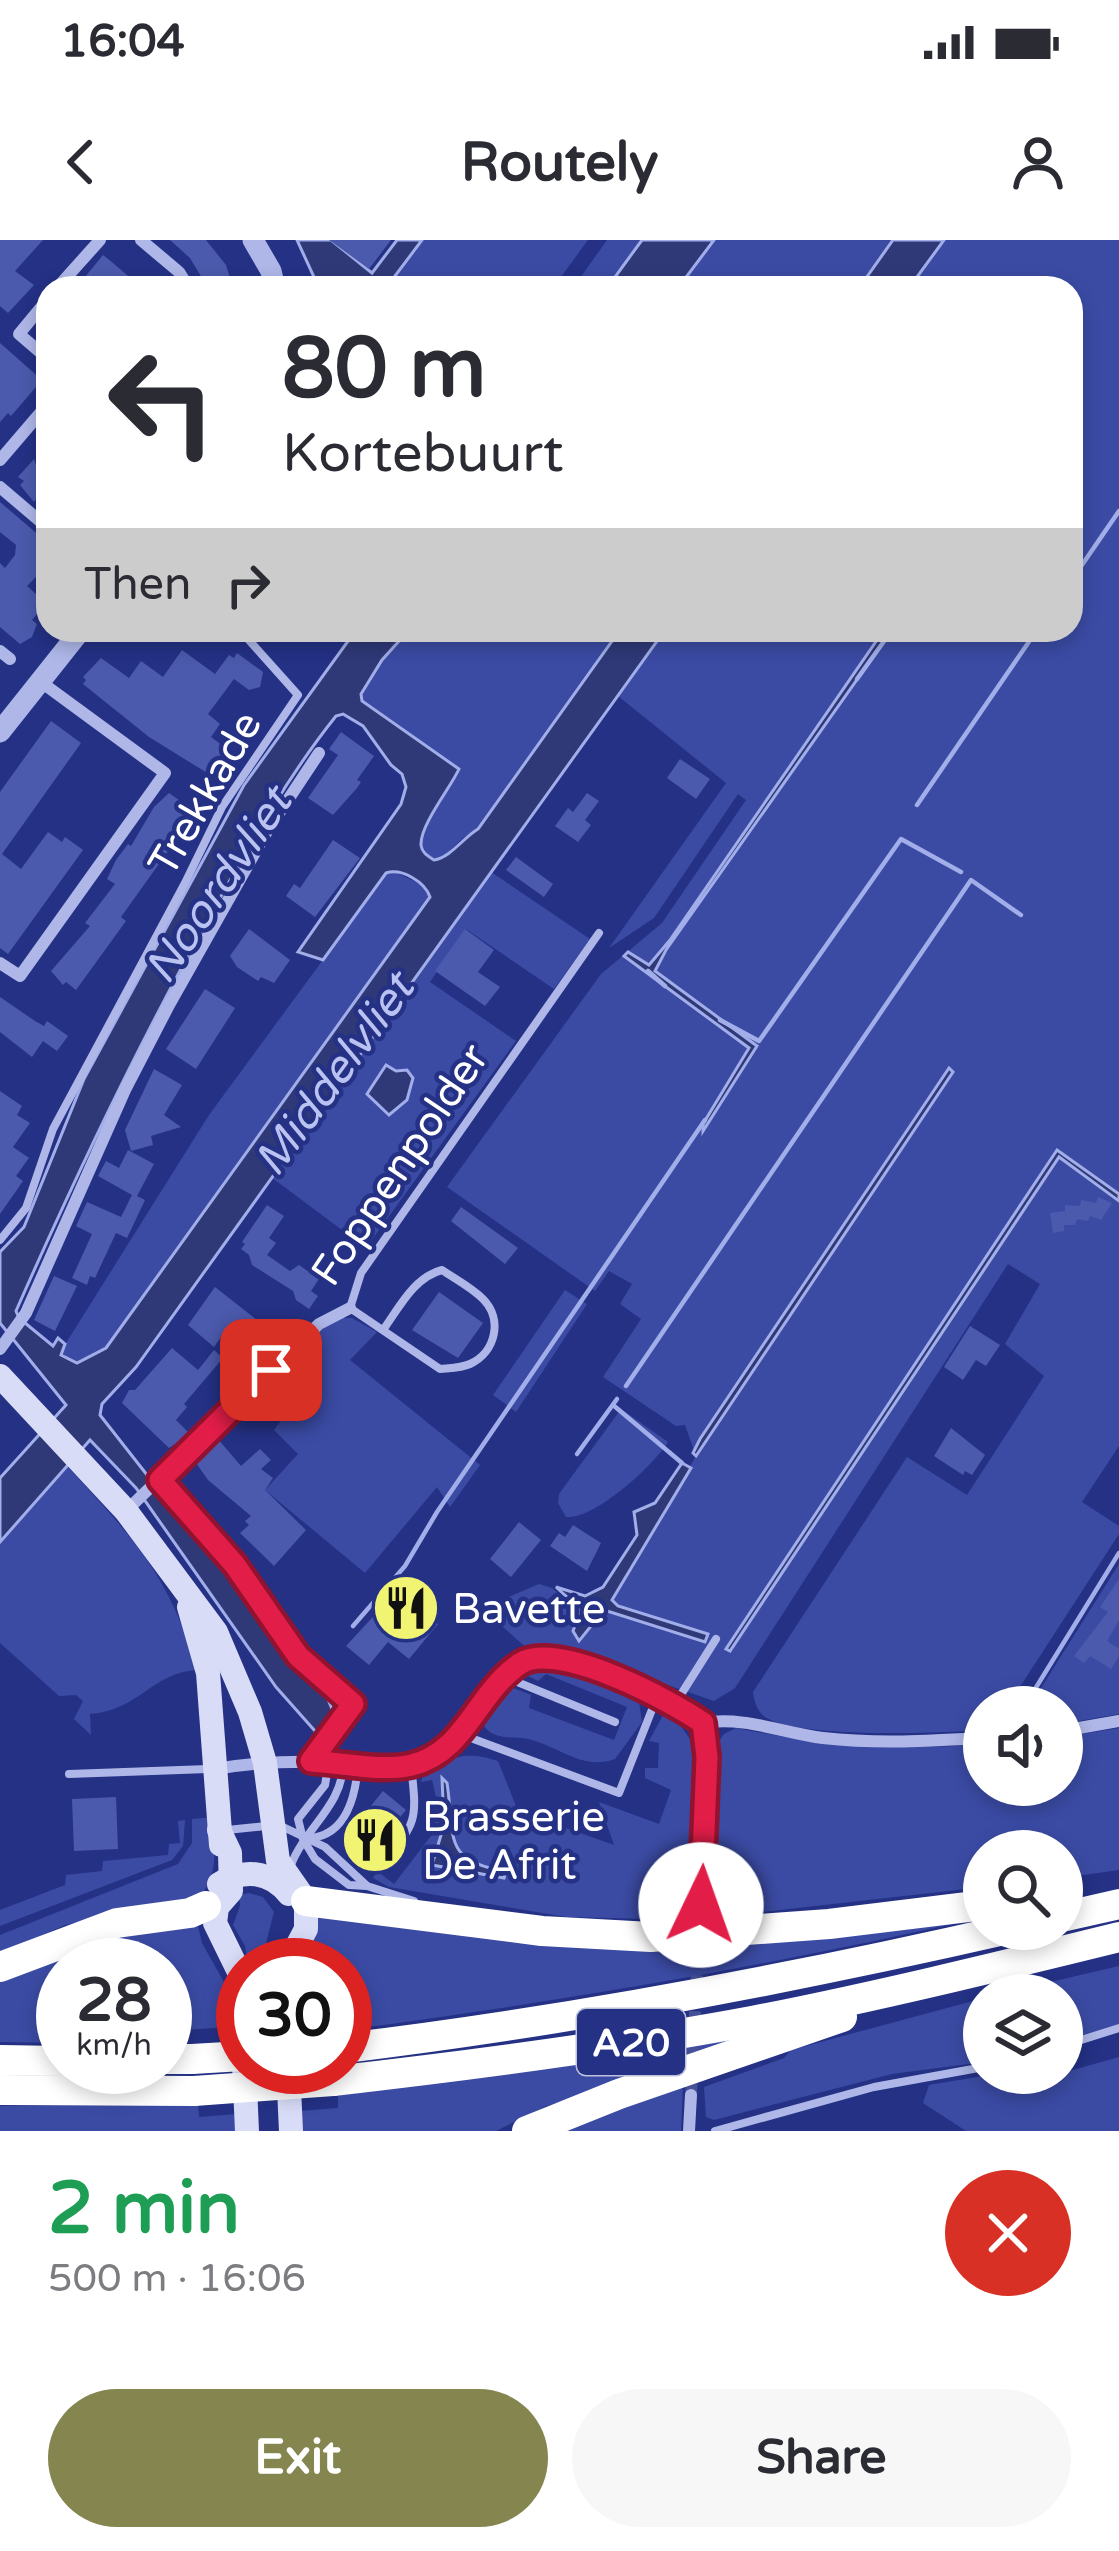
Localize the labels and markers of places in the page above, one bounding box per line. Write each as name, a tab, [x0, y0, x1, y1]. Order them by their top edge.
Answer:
pin	[220, 1319, 322, 1421]
restaurant icon: Bavette	[371, 1573, 441, 1643]
place label: Bavette	[452, 1584, 606, 1635]
place label: Brasserie De Afrit	[422, 1792, 605, 1891]
restaurant icon: Brasserie De Afrit	[340, 1805, 410, 1875]

